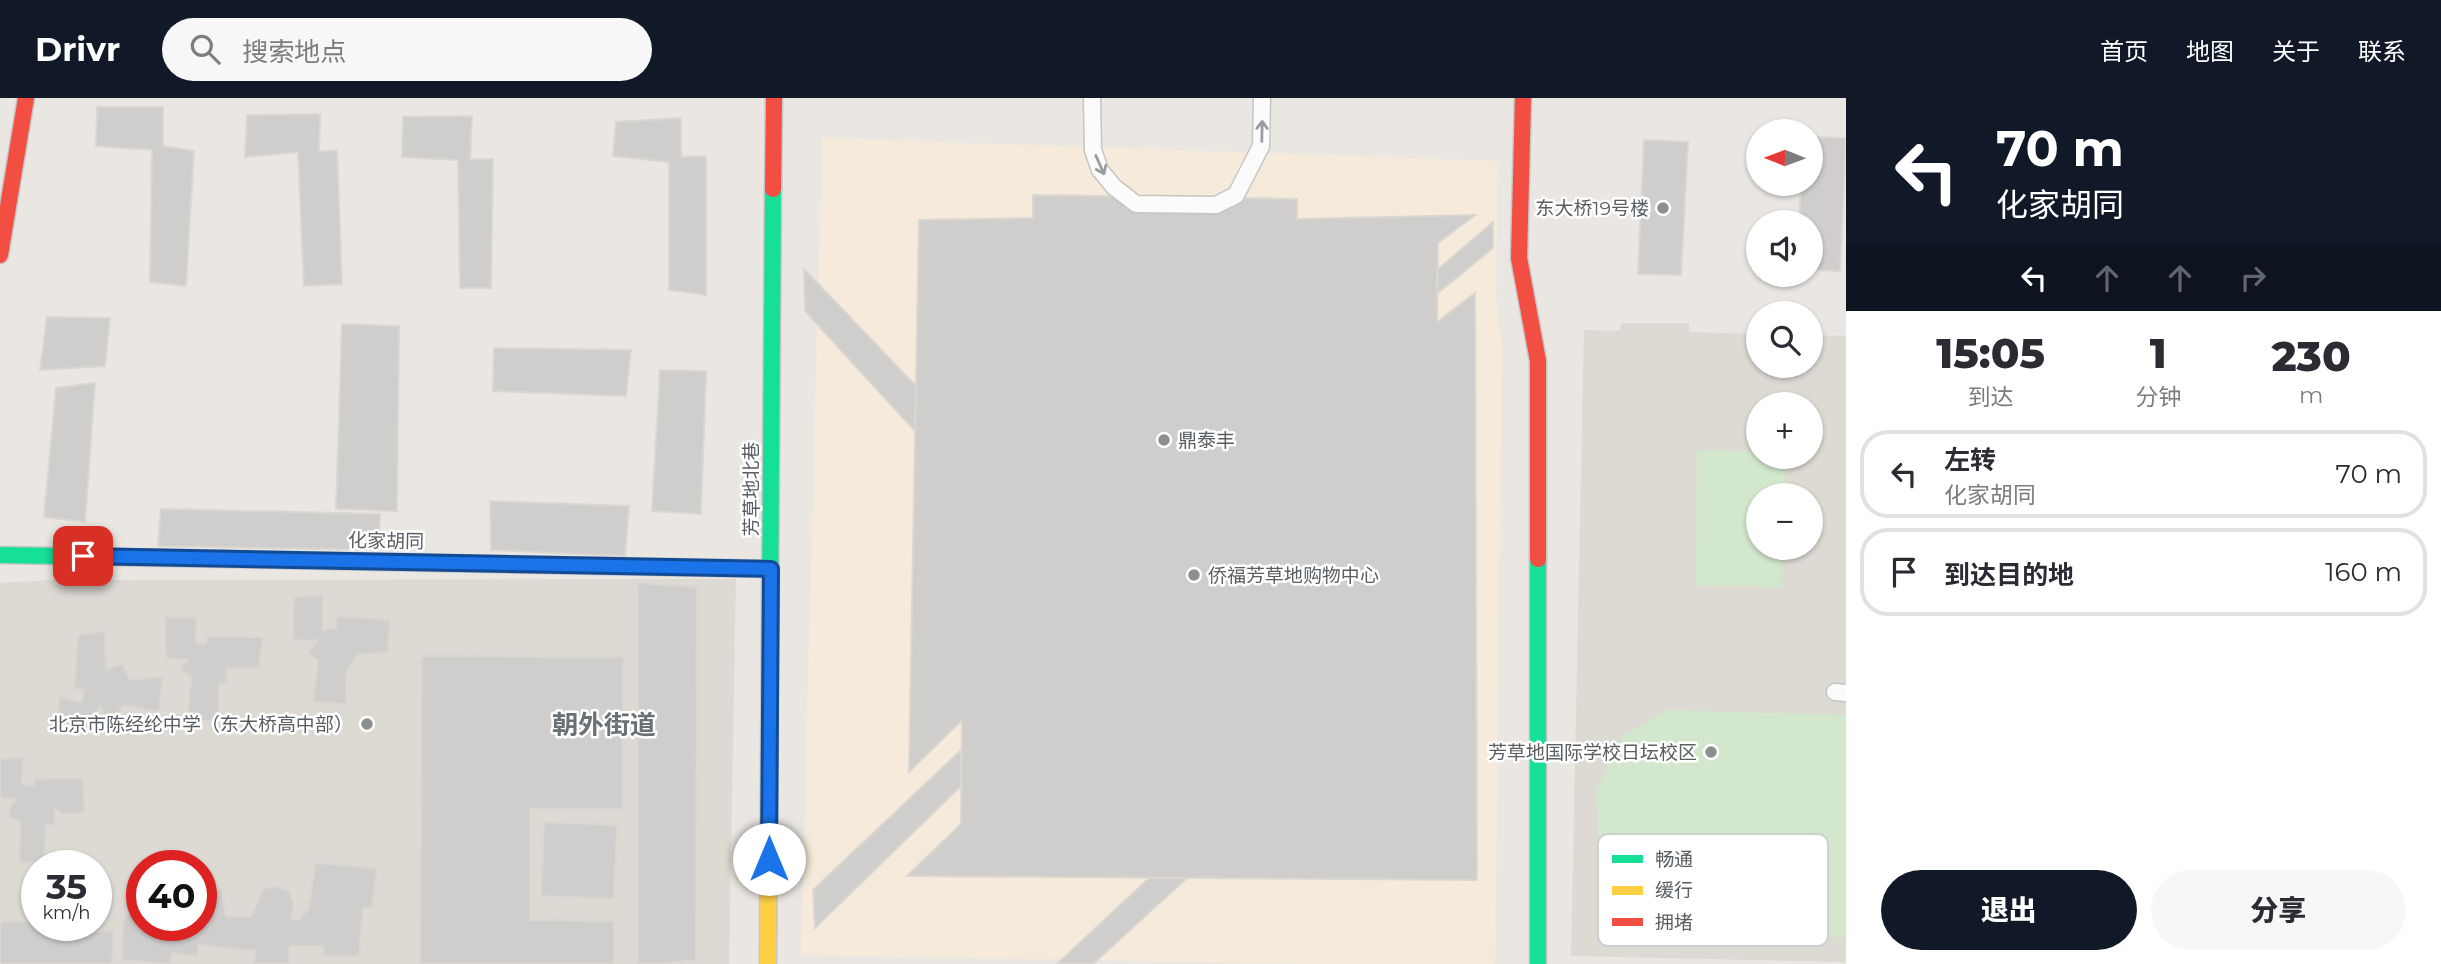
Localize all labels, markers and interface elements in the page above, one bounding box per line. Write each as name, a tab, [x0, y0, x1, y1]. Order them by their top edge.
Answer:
search box	[162, 18, 652, 81]
text: Drivr	[35, 29, 120, 69]
icon: search	[186, 30, 224, 68]
text: 搜索地点	[242, 36, 346, 68]
text: 首页	[2100, 37, 2148, 66]
text: 地图	[2186, 37, 2234, 66]
text: 关于	[2272, 37, 2320, 66]
text: 联系	[2358, 37, 2406, 66]
north arrow	[1746, 119, 1824, 196]
map controls	[1746, 119, 1823, 560]
text: 70 m	[1996, 119, 2124, 178]
one-way arrow	[1255, 120, 1268, 143]
icon: left	[1881, 126, 1972, 217]
one-way arrow	[1094, 154, 1107, 175]
text: 化家胡同	[1996, 185, 2124, 224]
place label: 东大桥19号楼	[1536, 197, 1649, 220]
marker: 东大桥19号楼	[1655, 200, 1671, 216]
button: sound	[1746, 210, 1823, 287]
icon: left	[2015, 259, 2053, 297]
icon: ahead	[2088, 259, 2126, 297]
icon: ahead	[2161, 259, 2199, 297]
icon: right	[2234, 259, 2272, 297]
button: search	[1746, 301, 1823, 378]
text: 15:05	[1936, 327, 2045, 379]
text: 1	[2150, 327, 2167, 379]
text: 230	[2271, 330, 2351, 382]
text: m	[2299, 381, 2323, 409]
text: 到达	[1968, 383, 2014, 411]
text: 分钟	[2135, 383, 2181, 411]
button: +	[1746, 392, 1823, 469]
place label: 鼎泰丰	[1178, 429, 1235, 452]
marker: 鼎泰丰	[1156, 432, 1172, 448]
street label: 芳草地北巷	[740, 441, 763, 537]
text: 左转	[1944, 444, 1996, 476]
icon: left	[1885, 455, 1923, 493]
text: 70 m	[2336, 458, 2402, 490]
text: 化家胡同	[1944, 481, 2036, 509]
button: −	[1746, 483, 1823, 560]
pin	[53, 526, 113, 586]
street label: 化家胡同	[348, 529, 424, 553]
icon: arrive	[64, 537, 102, 575]
icon: arrive	[1885, 553, 1923, 591]
text: 160 m	[2325, 556, 2402, 588]
text: 到达目的地	[1944, 559, 2074, 591]
place label: 侨福芳草地购物中心	[1208, 564, 1379, 587]
marker: 侨福芳草地购物中心	[1186, 567, 1202, 583]
district label: 朝外街道	[552, 709, 656, 741]
place label: 北京市陈经纶中学（东大桥高中部）	[49, 713, 353, 736]
marker: 北京市陈经纶中学（东大桥高中部）	[359, 716, 375, 732]
place label: 芳草地国际学校日坛校区	[1488, 741, 1697, 764]
marker: 芳草地国际学校日坛校区	[1703, 744, 1719, 760]
position arrow	[732, 822, 806, 896]
legend	[1598, 834, 1828, 946]
text: 畅通	[1655, 848, 1693, 871]
speed limit sign: 40	[126, 850, 217, 941]
text: 35	[46, 865, 87, 908]
button: 退出	[1881, 870, 2137, 950]
button: 分享	[2151, 870, 2406, 950]
text: 缓行	[1655, 879, 1693, 902]
text: km/h	[42, 902, 91, 924]
text: 拥堵	[1655, 911, 1693, 934]

